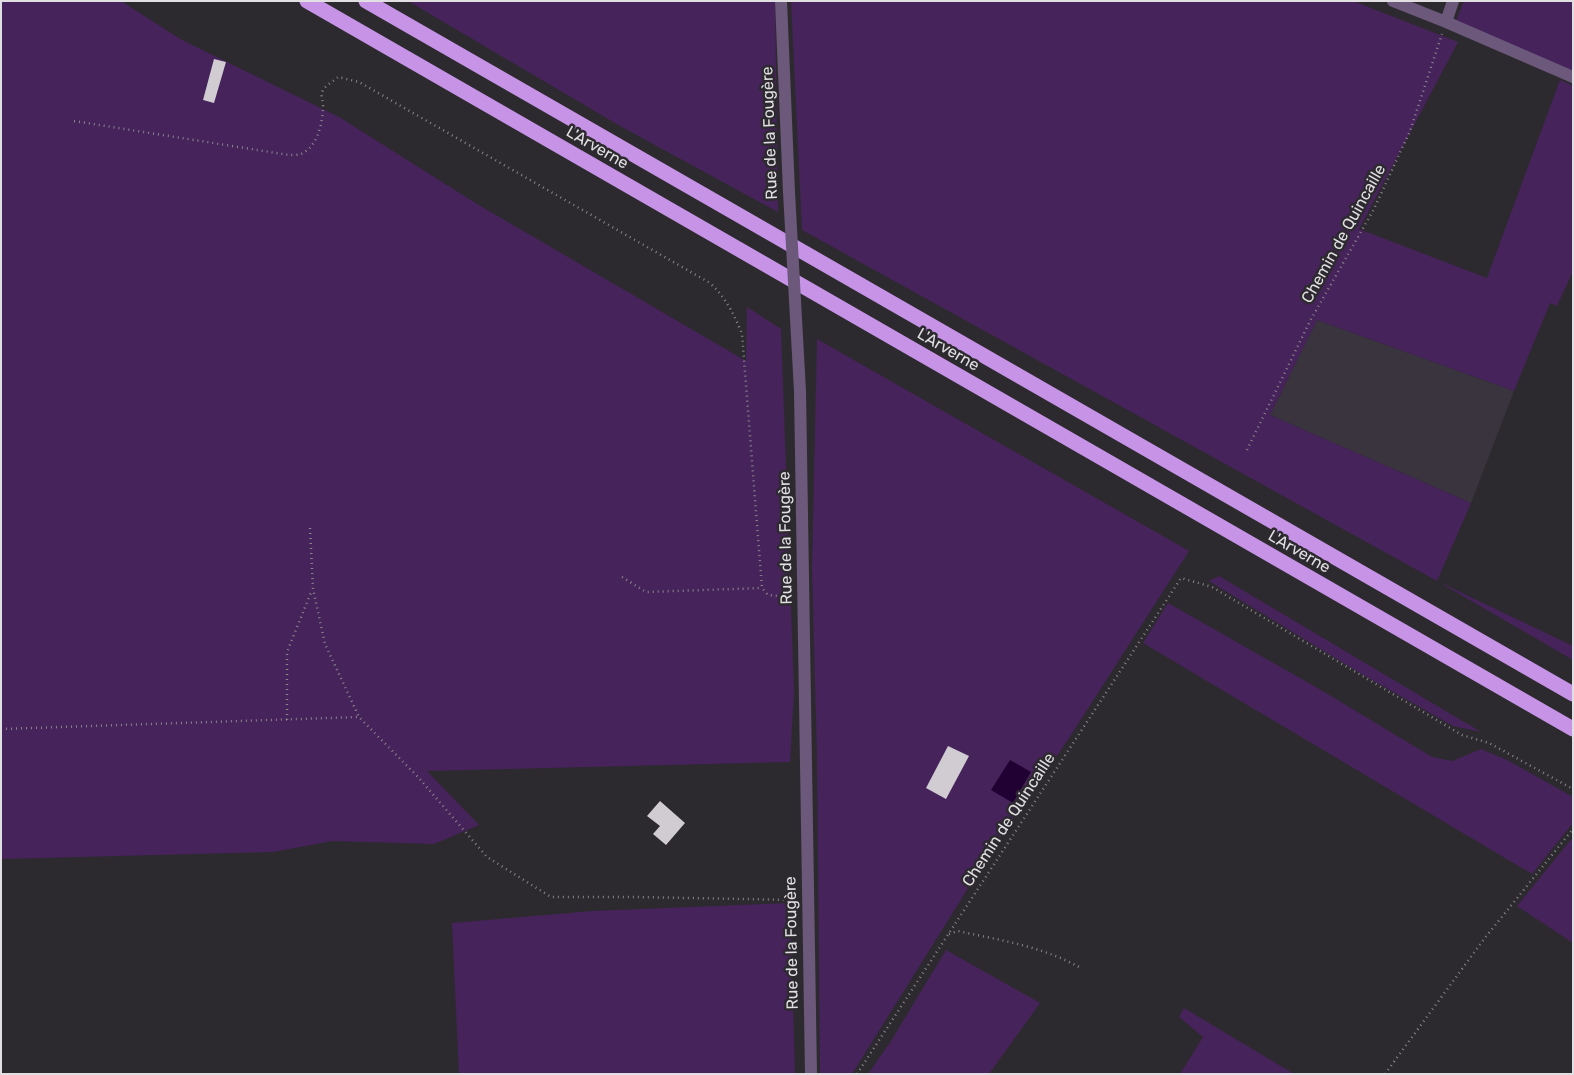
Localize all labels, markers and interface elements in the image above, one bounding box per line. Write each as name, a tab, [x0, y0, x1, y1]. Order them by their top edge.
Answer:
street label: Rue de la Fougère	[758, 66, 782, 200]
street label: L'Arverne	[562, 122, 632, 174]
street label: Chemin de Quincaille	[1298, 161, 1390, 307]
street label: L'Arverne	[913, 324, 983, 376]
street label: Rue de la Fougère	[775, 471, 797, 605]
street label: L'Arverne	[1264, 526, 1334, 578]
street label: Chemin de Quincaille	[959, 749, 1059, 891]
street label: Rue de la Fougère	[781, 876, 803, 1010]

